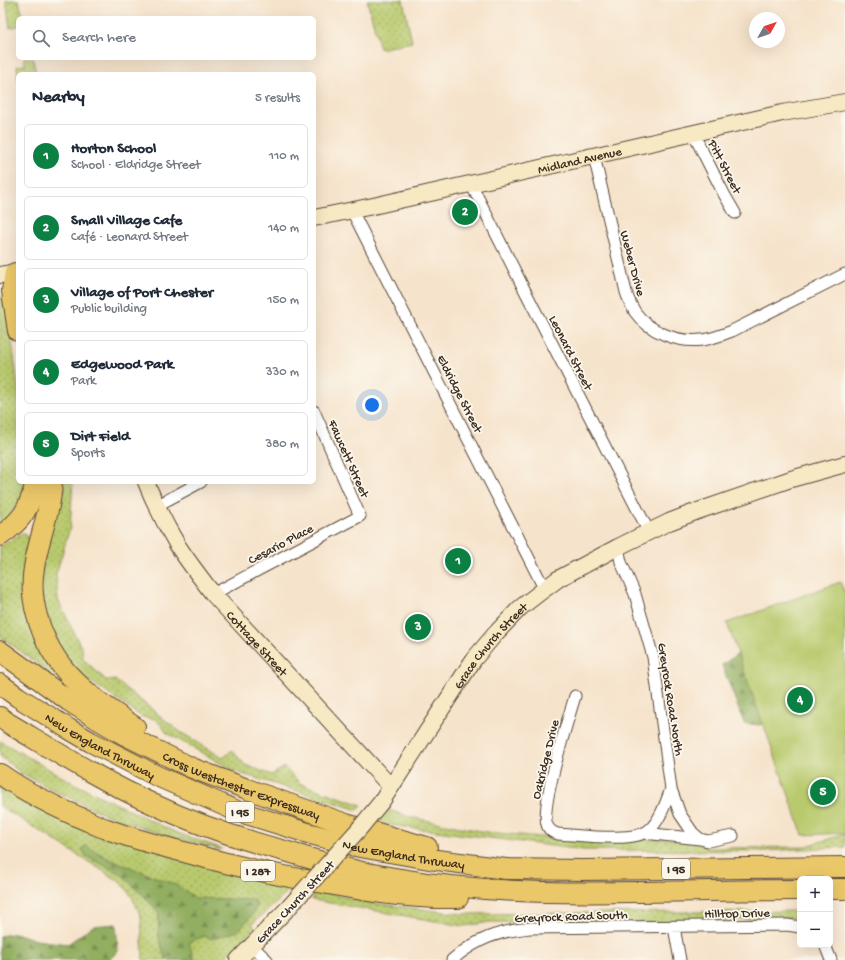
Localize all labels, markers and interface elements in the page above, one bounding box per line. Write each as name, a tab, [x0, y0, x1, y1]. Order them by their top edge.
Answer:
north arrow	[749, 12, 785, 48]
search box	[16, 16, 316, 60]
icon: search	[30, 27, 52, 49]
text: Search here	[62, 29, 136, 47]
text: Nearby	[32, 88, 85, 108]
text: 5 results	[255, 91, 300, 106]
street label: Pitt Street	[703, 137, 744, 198]
text: Horton School	[71, 140, 156, 158]
street label: Midland Avenue	[537, 145, 624, 178]
text: 1	[43, 149, 49, 164]
text: 110 m	[269, 149, 299, 164]
text: School · Eldridge Street	[71, 158, 201, 173]
pin: 2	[452, 197, 478, 227]
text: Small Village Cafe	[71, 212, 182, 230]
text: 2	[43, 221, 49, 236]
text: 140 m	[268, 221, 299, 236]
street label: Weber Drive	[616, 229, 648, 298]
text: Café · Leonard Street	[71, 230, 188, 245]
text: Village of Port Chester	[71, 284, 213, 302]
text: 3	[43, 293, 49, 308]
text: 150 m	[267, 293, 299, 308]
text: Public building	[71, 302, 147, 317]
street label: Leonard Street	[545, 313, 596, 394]
street label: Eldridge Street	[433, 353, 486, 437]
text: Edgewood Park	[71, 356, 174, 374]
text: 4	[43, 365, 49, 380]
text: 330 m	[266, 365, 299, 380]
text: Park	[71, 374, 96, 389]
your location	[362, 395, 382, 415]
street label: Fawcett Street	[323, 417, 372, 502]
text: Dirt Field	[71, 428, 130, 446]
text: 5	[43, 437, 49, 452]
text: 380 m	[265, 437, 299, 452]
text: Sports	[71, 446, 105, 461]
street label: Cesario Place	[246, 522, 316, 569]
pin: 1	[445, 546, 471, 576]
street label: Grace Church Street	[452, 599, 532, 692]
street label: Cottage Street	[222, 608, 291, 681]
pin: 3	[405, 612, 431, 642]
street label: Greyrock Road North	[653, 642, 686, 757]
pin: 4	[787, 685, 813, 715]
street label: New England Thruway	[42, 711, 158, 784]
street label: Oakridge Drive	[529, 718, 564, 801]
street label: Cross Westchester Expressway	[160, 750, 322, 824]
pin: 5	[810, 777, 836, 807]
road number: I 95	[226, 802, 254, 822]
street label: New England Thruway	[341, 838, 466, 874]
street label: Grace Church Street	[253, 857, 339, 947]
road number: I 95	[662, 859, 690, 879]
road number: I 287	[241, 861, 275, 881]
map controls	[797, 876, 833, 948]
button: +	[797, 876, 833, 912]
street label: Hilltop Drive	[704, 906, 770, 923]
street label: Greyrock Road South	[514, 908, 628, 927]
button: −	[797, 912, 833, 948]

